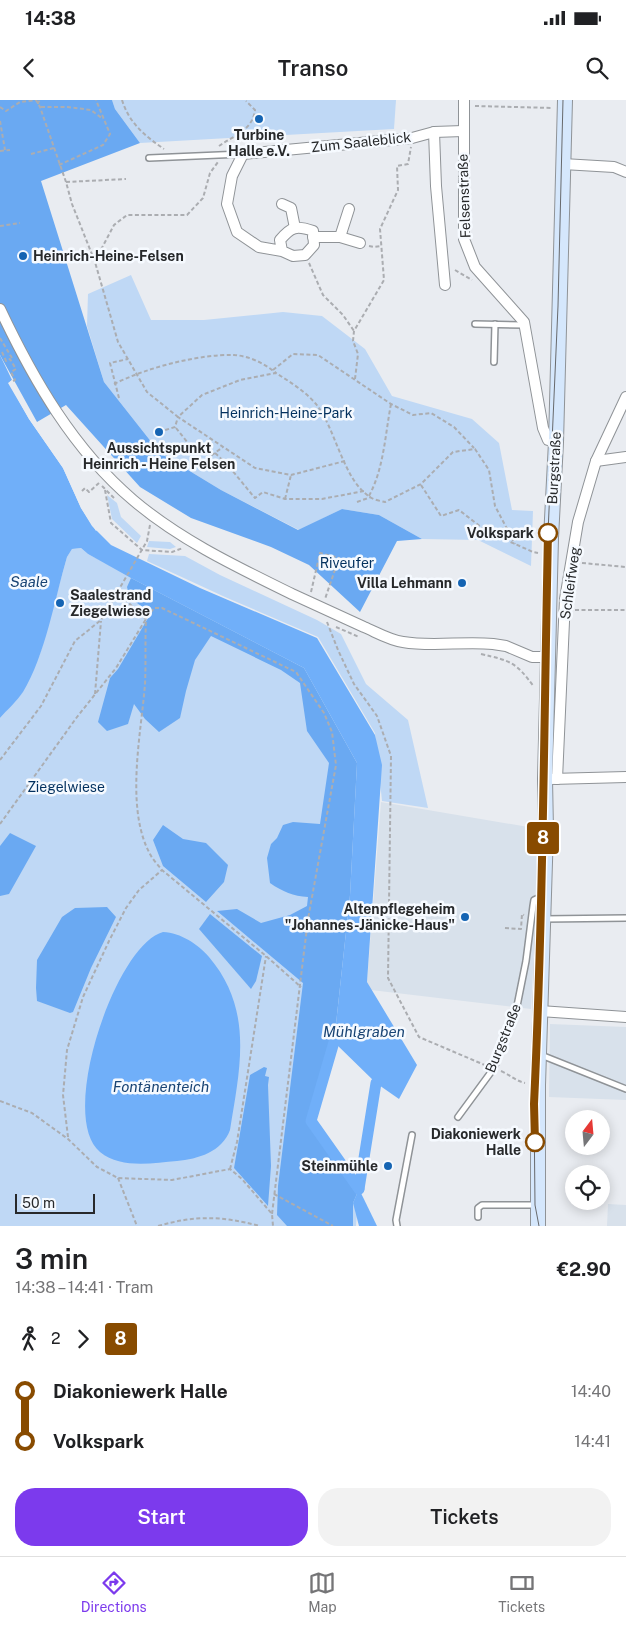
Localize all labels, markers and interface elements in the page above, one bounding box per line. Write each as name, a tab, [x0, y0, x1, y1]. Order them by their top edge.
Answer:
text: 14:38	[25, 7, 76, 29]
icon: back	[15, 54, 43, 82]
icon: search	[583, 54, 611, 82]
text: Transo	[278, 55, 348, 81]
marker: Turbine Halle e.V.	[253, 113, 265, 125]
place label: Turbine Halle e.V.	[228, 127, 290, 159]
street label: Zum Saaleblick	[310, 129, 412, 155]
street label: Felsenstraße	[455, 153, 473, 239]
place label: Heinrich-Heine-Felsen	[33, 248, 184, 264]
marker: Heinrich-Heine-Felsen	[17, 250, 29, 262]
park label: Heinrich-Heine-Park	[219, 405, 353, 421]
marker: Aussichtspunkt Heinrich - Heine Felsen	[153, 426, 165, 438]
street label: Burgstraße	[544, 431, 564, 505]
place label: Aussichtspunkt Heinrich - Heine Felsen	[83, 440, 235, 472]
marker: Volkspark	[538, 523, 558, 543]
place label: Volkspark	[467, 525, 534, 541]
street label: Schleifweg	[557, 545, 583, 620]
park label: Riveufer	[320, 555, 374, 571]
water label: Saale	[10, 573, 48, 590]
place label: Villa Lehmann	[357, 575, 452, 591]
marker: Villa Lehmann	[456, 577, 468, 589]
place label: Saalestrand Ziegelwiese	[70, 587, 151, 619]
marker: Saalestrand Ziegelwiese	[54, 597, 66, 609]
park label: Ziegelwiese	[27, 779, 105, 795]
line badge: 8	[527, 822, 559, 854]
text: 8	[537, 827, 549, 848]
place label: Altenpflegeheim "Johannes-Jänicke-Haus"	[285, 901, 455, 933]
marker: Altenpflegeheim "Johannes-Jänicke-Haus"	[459, 911, 471, 923]
street label: Burgstraße	[482, 1001, 524, 1075]
water label: Mühlgraben	[323, 1023, 405, 1040]
water label: Fontänenteich	[113, 1078, 209, 1095]
north arrow	[565, 1110, 610, 1155]
map controls	[565, 1110, 610, 1210]
place label: Diakoniewerk Halle	[431, 1126, 521, 1158]
marker: Diakoniewerk Halle	[525, 1132, 545, 1152]
place label: Steinmühle	[301, 1158, 378, 1174]
marker: Steinmühle	[382, 1160, 394, 1172]
button: locate	[565, 1165, 610, 1210]
scale bar	[15, 1191, 95, 1214]
text: 50 m	[22, 1195, 55, 1211]
text: 3 min	[15, 1242, 88, 1275]
text: €2.90	[557, 1258, 611, 1280]
text: 14:38 – 14:41 · Tram	[15, 1278, 153, 1297]
icon: walk	[15, 1325, 43, 1353]
icon: forward	[69, 1325, 97, 1353]
text: 8	[115, 1328, 127, 1349]
text: 2	[51, 1329, 61, 1348]
text: Diakoniewerk Halle	[53, 1380, 228, 1402]
text: 14:40	[571, 1382, 611, 1401]
text: Volkspark	[53, 1430, 144, 1452]
text: 14:41	[574, 1432, 611, 1451]
button: Start	[15, 1488, 308, 1546]
button: Tickets	[318, 1488, 611, 1546]
tab: Directions	[81, 1569, 147, 1615]
tab: Map	[308, 1569, 337, 1615]
tab: Tickets	[498, 1569, 545, 1615]

